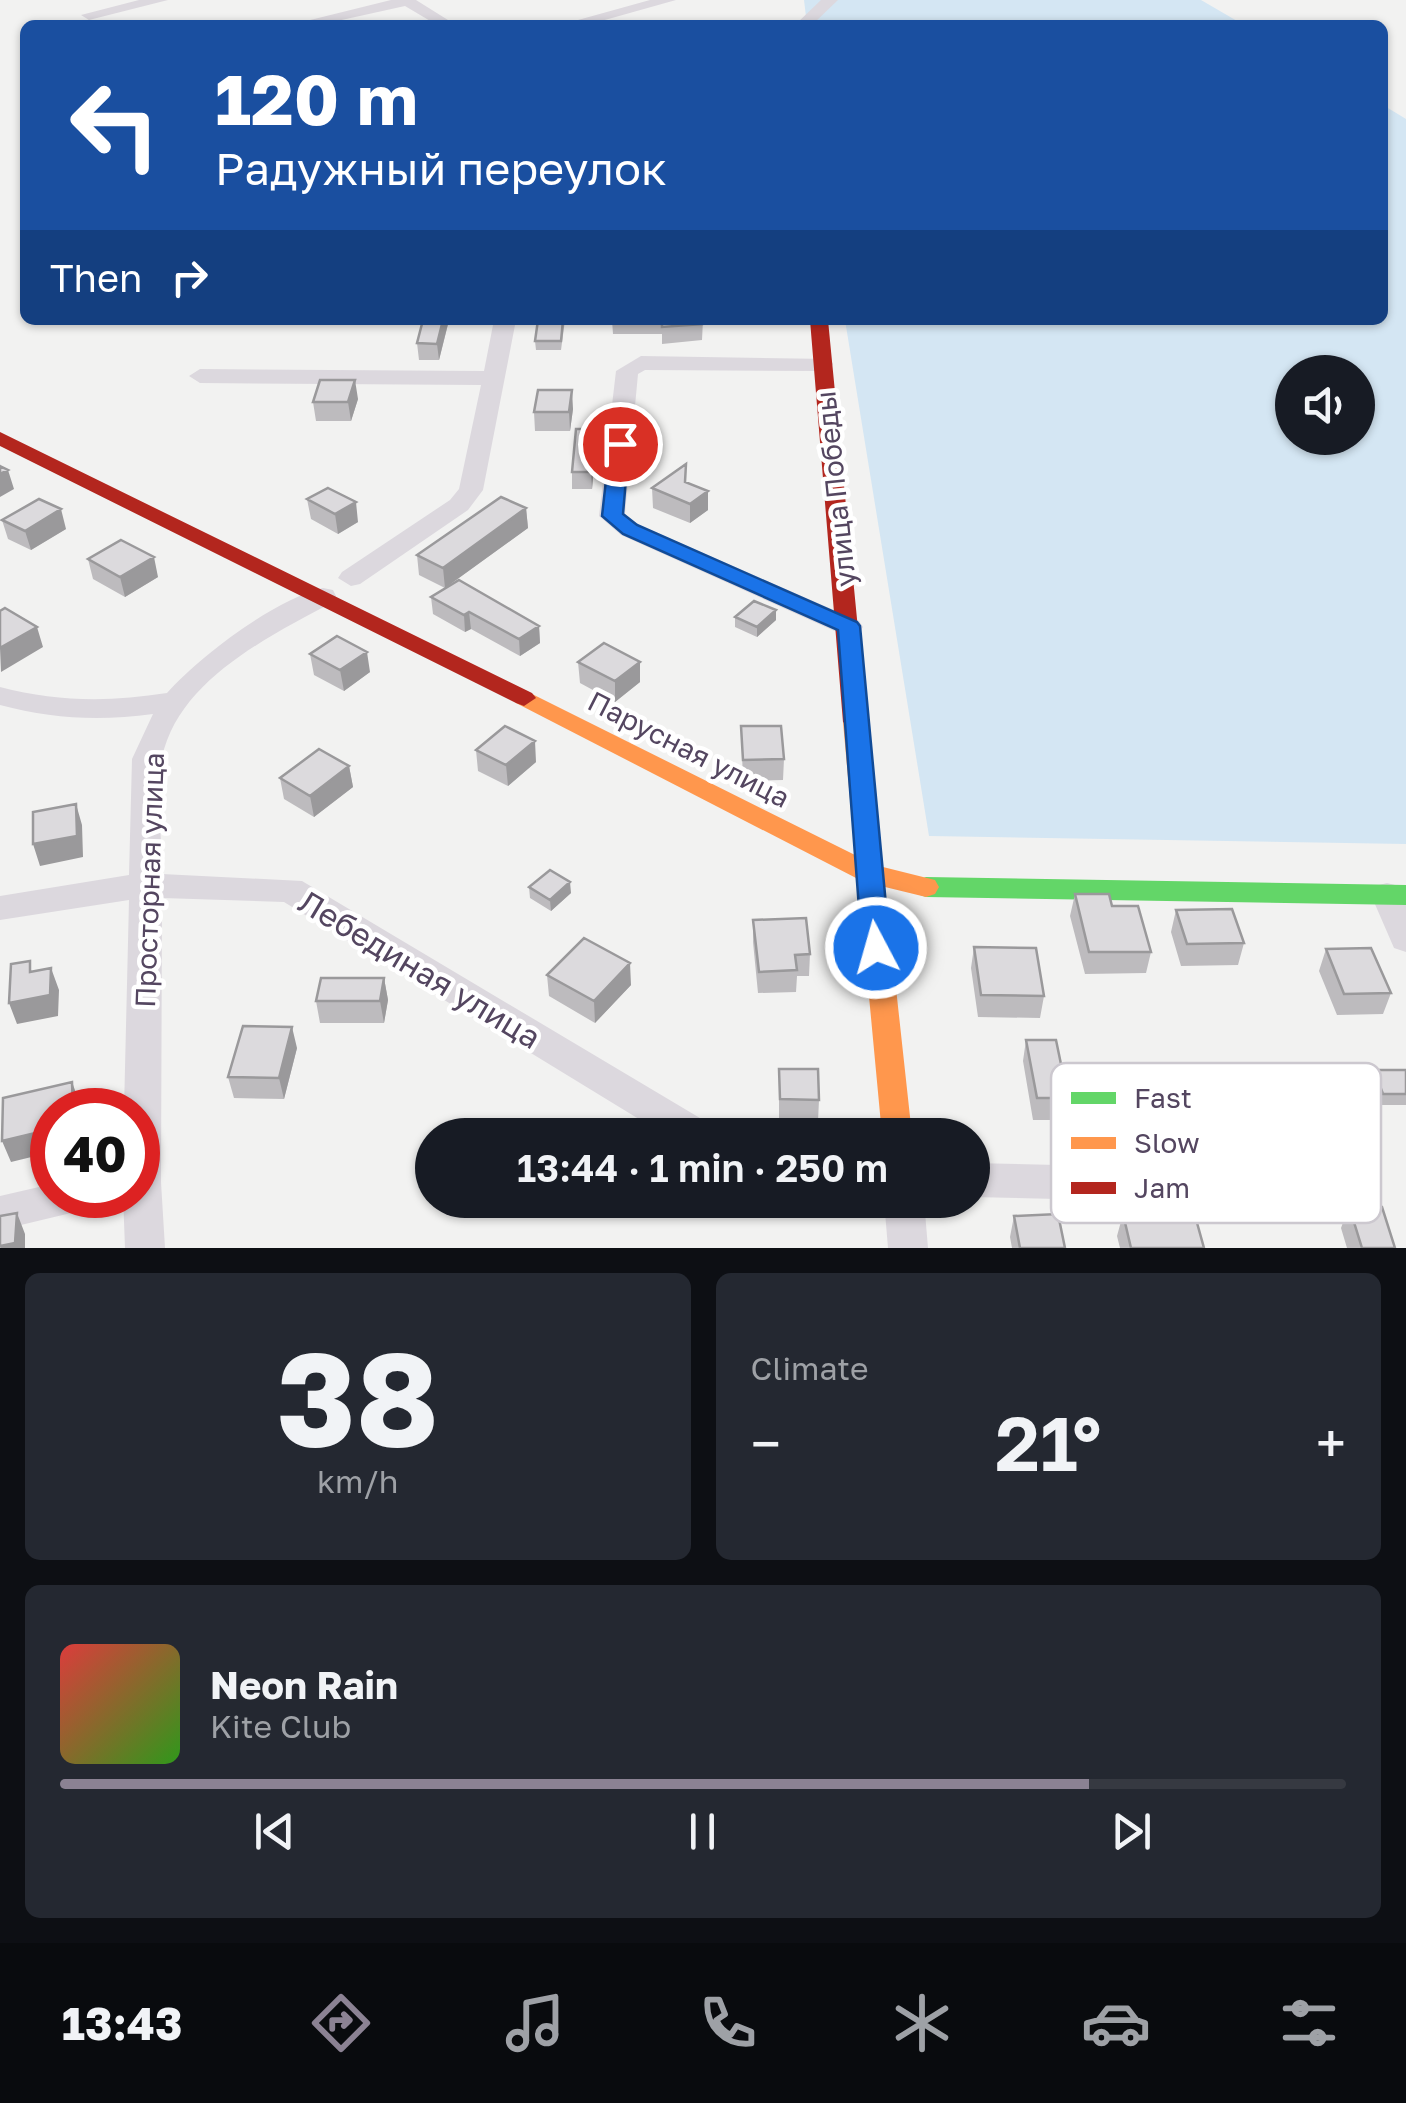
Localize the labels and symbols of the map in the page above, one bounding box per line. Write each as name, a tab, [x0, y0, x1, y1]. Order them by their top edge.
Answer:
street label: улица Победы	[808, 389, 862, 589]
pin	[578, 402, 663, 487]
street label: Парусная улица	[583, 684, 795, 814]
street label: Просторная улица	[128, 752, 170, 1008]
street label: Лебединая улица	[292, 882, 548, 1056]
position arrow	[824, 896, 928, 1000]
legend	[1051, 1063, 1381, 1223]
text: Fast	[1134, 1081, 1192, 1114]
speed limit sign: 40	[30, 1088, 160, 1218]
text: Slow	[1134, 1126, 1200, 1159]
text: Jam	[1134, 1171, 1190, 1204]

